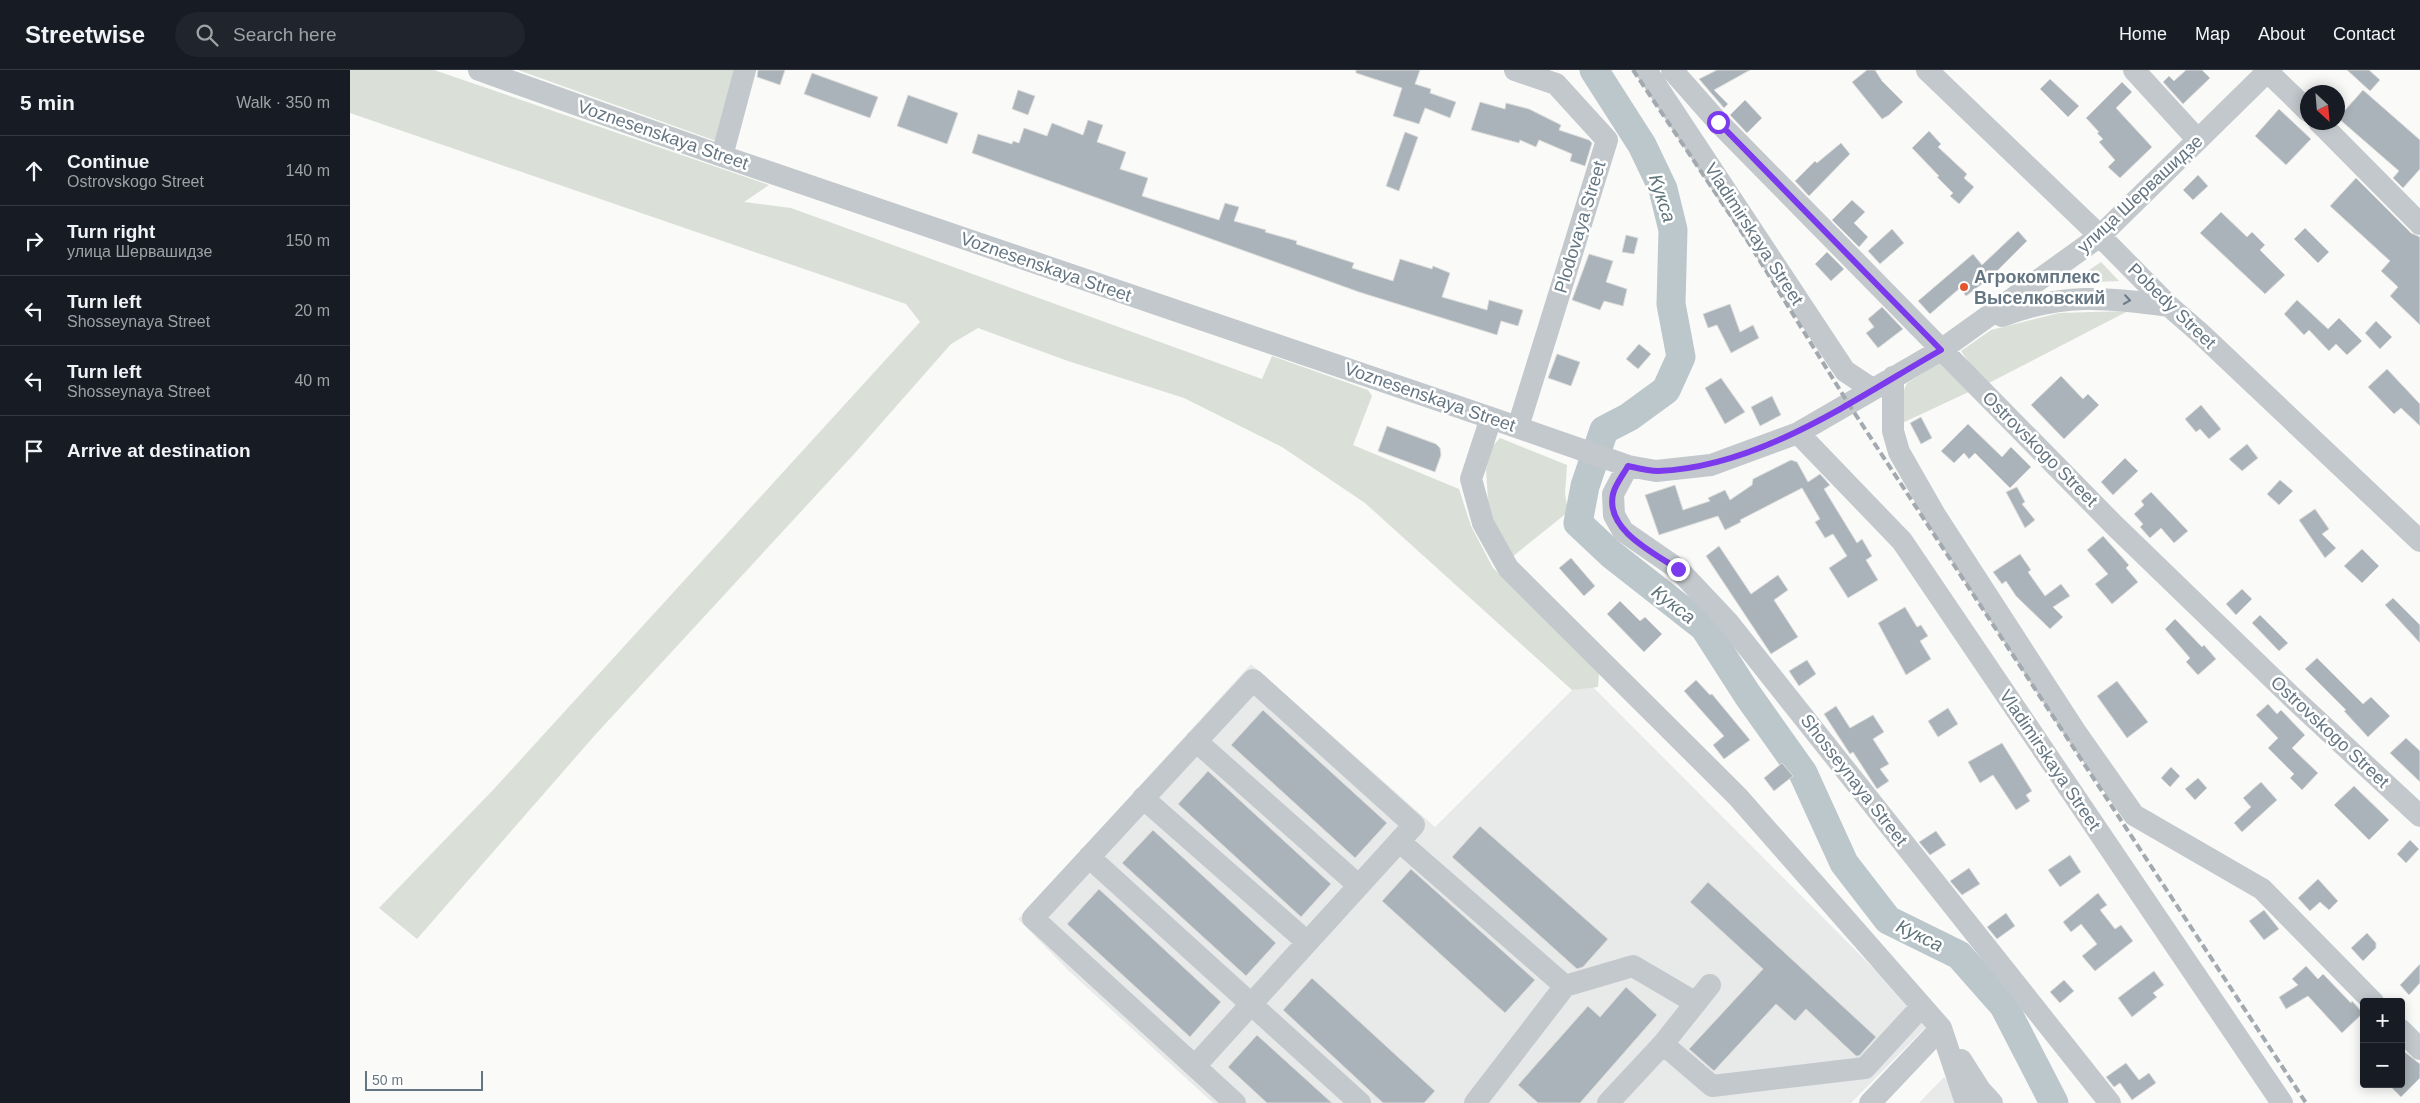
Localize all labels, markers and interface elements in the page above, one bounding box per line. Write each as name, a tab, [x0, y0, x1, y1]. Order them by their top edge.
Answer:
search box	[175, 12, 525, 57]
text: Streetwise	[25, 21, 145, 48]
icon: search	[193, 21, 221, 49]
text: Search here	[233, 24, 337, 45]
text: Home	[2119, 24, 2167, 44]
text: Map	[2195, 24, 2230, 44]
text: About	[2258, 24, 2305, 44]
text: Contact	[2333, 24, 2395, 44]
north arrow	[2300, 85, 2345, 130]
text: 5 min	[20, 91, 75, 114]
text: Walk · 350 m	[236, 94, 330, 111]
street label: Voznesenskaya Street	[575, 96, 751, 174]
route start	[1707, 111, 1730, 134]
street label: улица Шервашидзе	[2073, 131, 2207, 257]
text: Continue	[67, 151, 149, 172]
icon: ahead	[20, 157, 48, 185]
street label: Plodovaya Street	[1550, 159, 1610, 295]
street label: Vladimirskaya Street	[1701, 159, 1807, 309]
text: 140 m	[286, 162, 330, 179]
water label: Кукса	[1645, 171, 1680, 225]
text: Ostrovskogo Street	[67, 173, 204, 190]
text: Turn right	[67, 221, 155, 242]
icon: right	[20, 227, 48, 255]
street label: Voznesenskaya Street	[958, 228, 1134, 306]
text: 150 m	[286, 232, 330, 249]
text: улица Шервашидзе	[67, 243, 212, 260]
street label: Pobedy Street	[2124, 259, 2220, 353]
place label: Агрокомплекс Выселковский	[1974, 267, 2105, 308]
marker: Агрокомплекс Выселковский	[1958, 281, 1970, 293]
text: Turn left	[67, 291, 142, 312]
one-way arrow	[2123, 294, 2131, 305]
icon: left	[20, 297, 48, 325]
text: 20 m	[294, 302, 330, 319]
text: Shosseynaya Street	[67, 313, 210, 330]
street label: Voznesenskaya Street	[1342, 358, 1518, 436]
text: Turn left	[67, 361, 142, 382]
icon: left	[20, 367, 48, 395]
text: 40 m	[294, 372, 330, 389]
text: Shosseynaya Street	[67, 383, 210, 400]
street label: Ostrovskogo Street	[1978, 387, 2102, 511]
icon: arrive	[20, 437, 48, 465]
text: Arrive at destination	[67, 440, 251, 461]
route end	[1667, 558, 1690, 581]
water label: Кукса	[1648, 581, 1700, 628]
street label: Ostrovskogo Street	[2267, 672, 2393, 792]
street label: Vladimirskaya Street	[1996, 686, 2104, 834]
street label: Shosseynaya Street	[1797, 710, 1911, 850]
water label: Кукса	[1893, 915, 1947, 956]
map controls	[2360, 998, 2405, 1088]
button: +	[2360, 998, 2405, 1043]
button: −	[2360, 1043, 2405, 1088]
scale bar	[365, 1068, 482, 1091]
text: 50 m	[372, 1072, 403, 1088]

